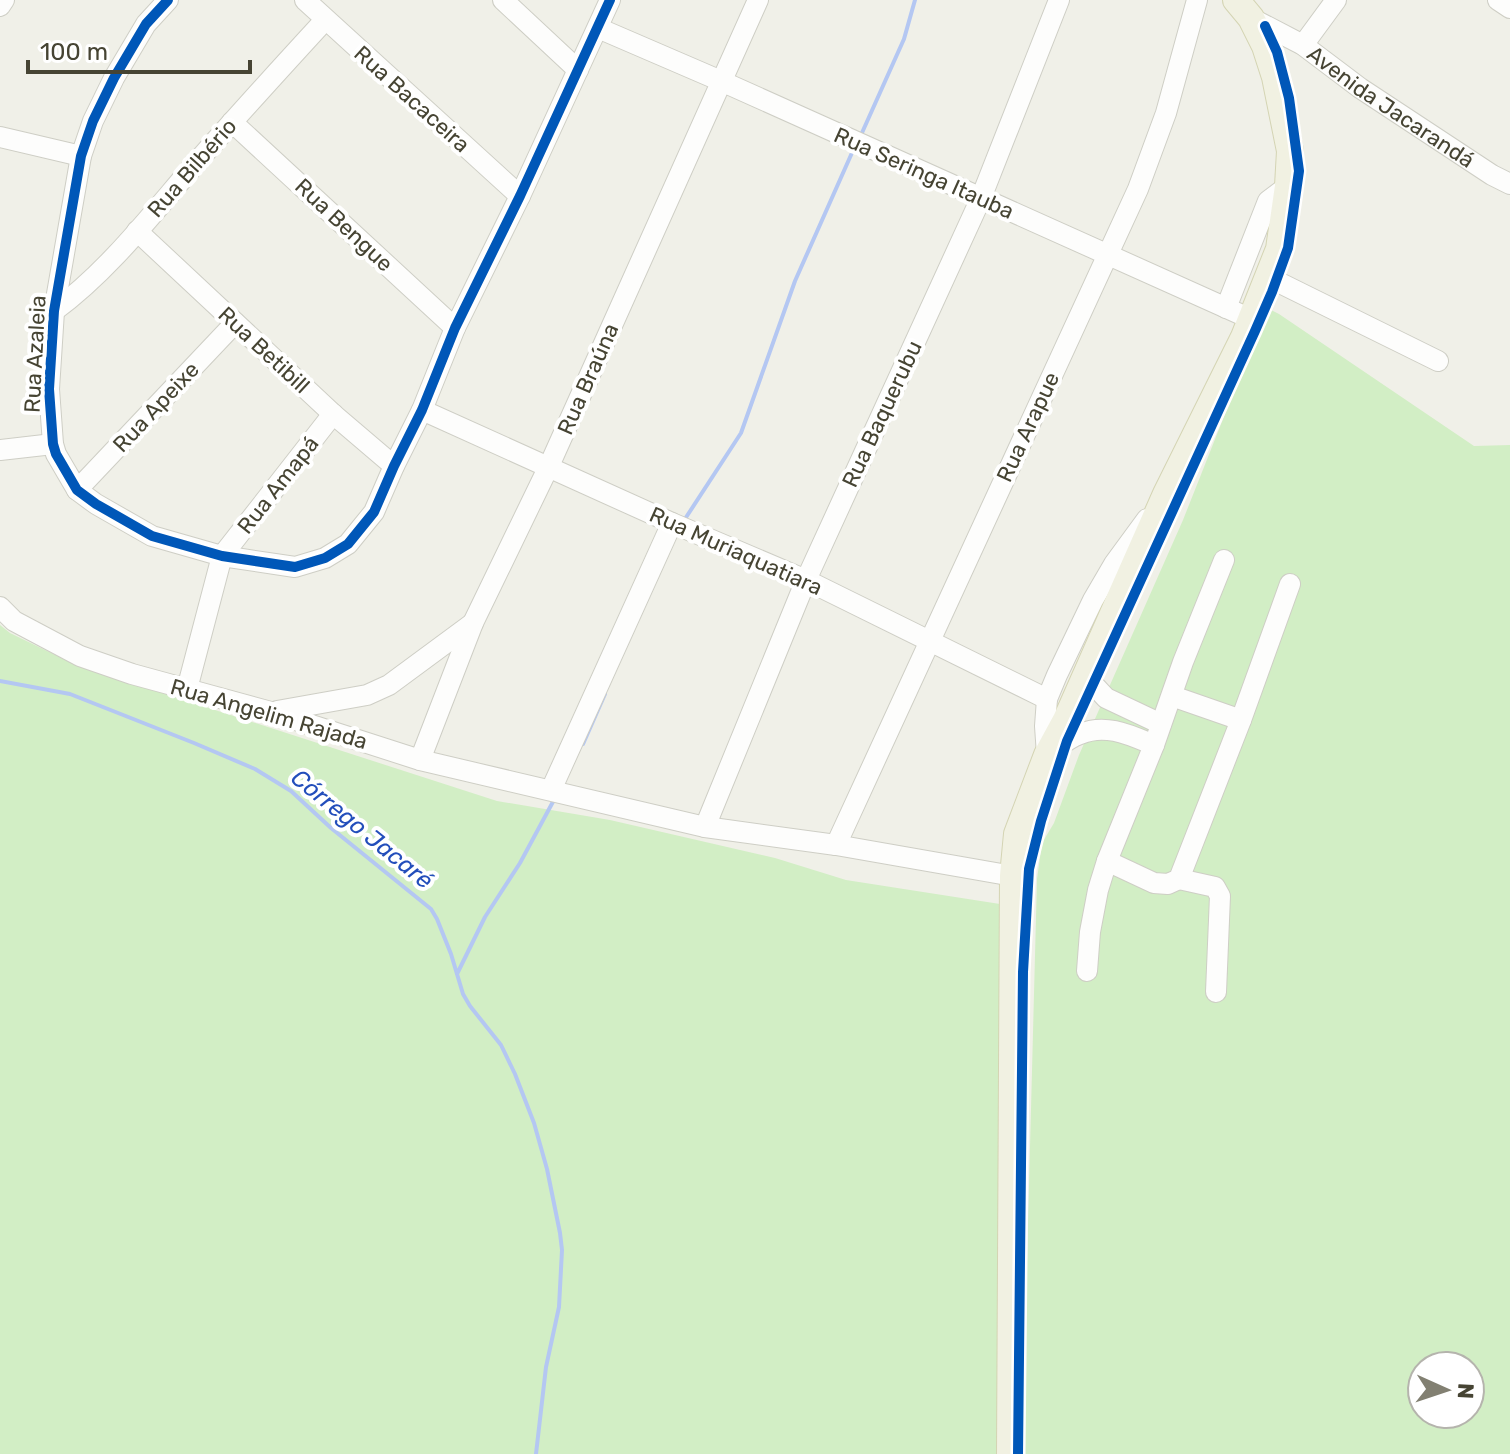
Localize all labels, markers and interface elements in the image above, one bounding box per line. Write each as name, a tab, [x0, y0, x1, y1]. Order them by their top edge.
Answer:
scale bar	[28, 24, 250, 74]
text: 100 m	[40, 38, 108, 66]
street label: Rua Bacaceira	[349, 40, 475, 158]
street label: Avenida Jacarandá	[1302, 40, 1480, 173]
street label: Rua Bilbério	[142, 113, 242, 223]
street label: Rua Seringa Itauba	[830, 121, 1018, 225]
street label: Rua Bengue	[289, 173, 399, 277]
street label: Rua Azaleia	[18, 294, 52, 414]
street label: Rua Betibill	[213, 301, 315, 399]
street label: Rua Braúna	[551, 319, 625, 439]
street label: Rua Baquerubu	[836, 336, 928, 492]
street label: Rua Apeixe	[107, 356, 205, 458]
street label: Rua Arapue	[991, 368, 1065, 486]
street label: Rua Amapá	[232, 431, 324, 539]
street label: Rua Muriaquatiara	[645, 501, 827, 601]
street label: Rua Angelim Rajada	[167, 673, 371, 755]
water label: Córrego Jacaré	[286, 763, 438, 895]
north arrow	[1406, 1350, 1486, 1430]
text: N	[1452, 1382, 1479, 1400]

